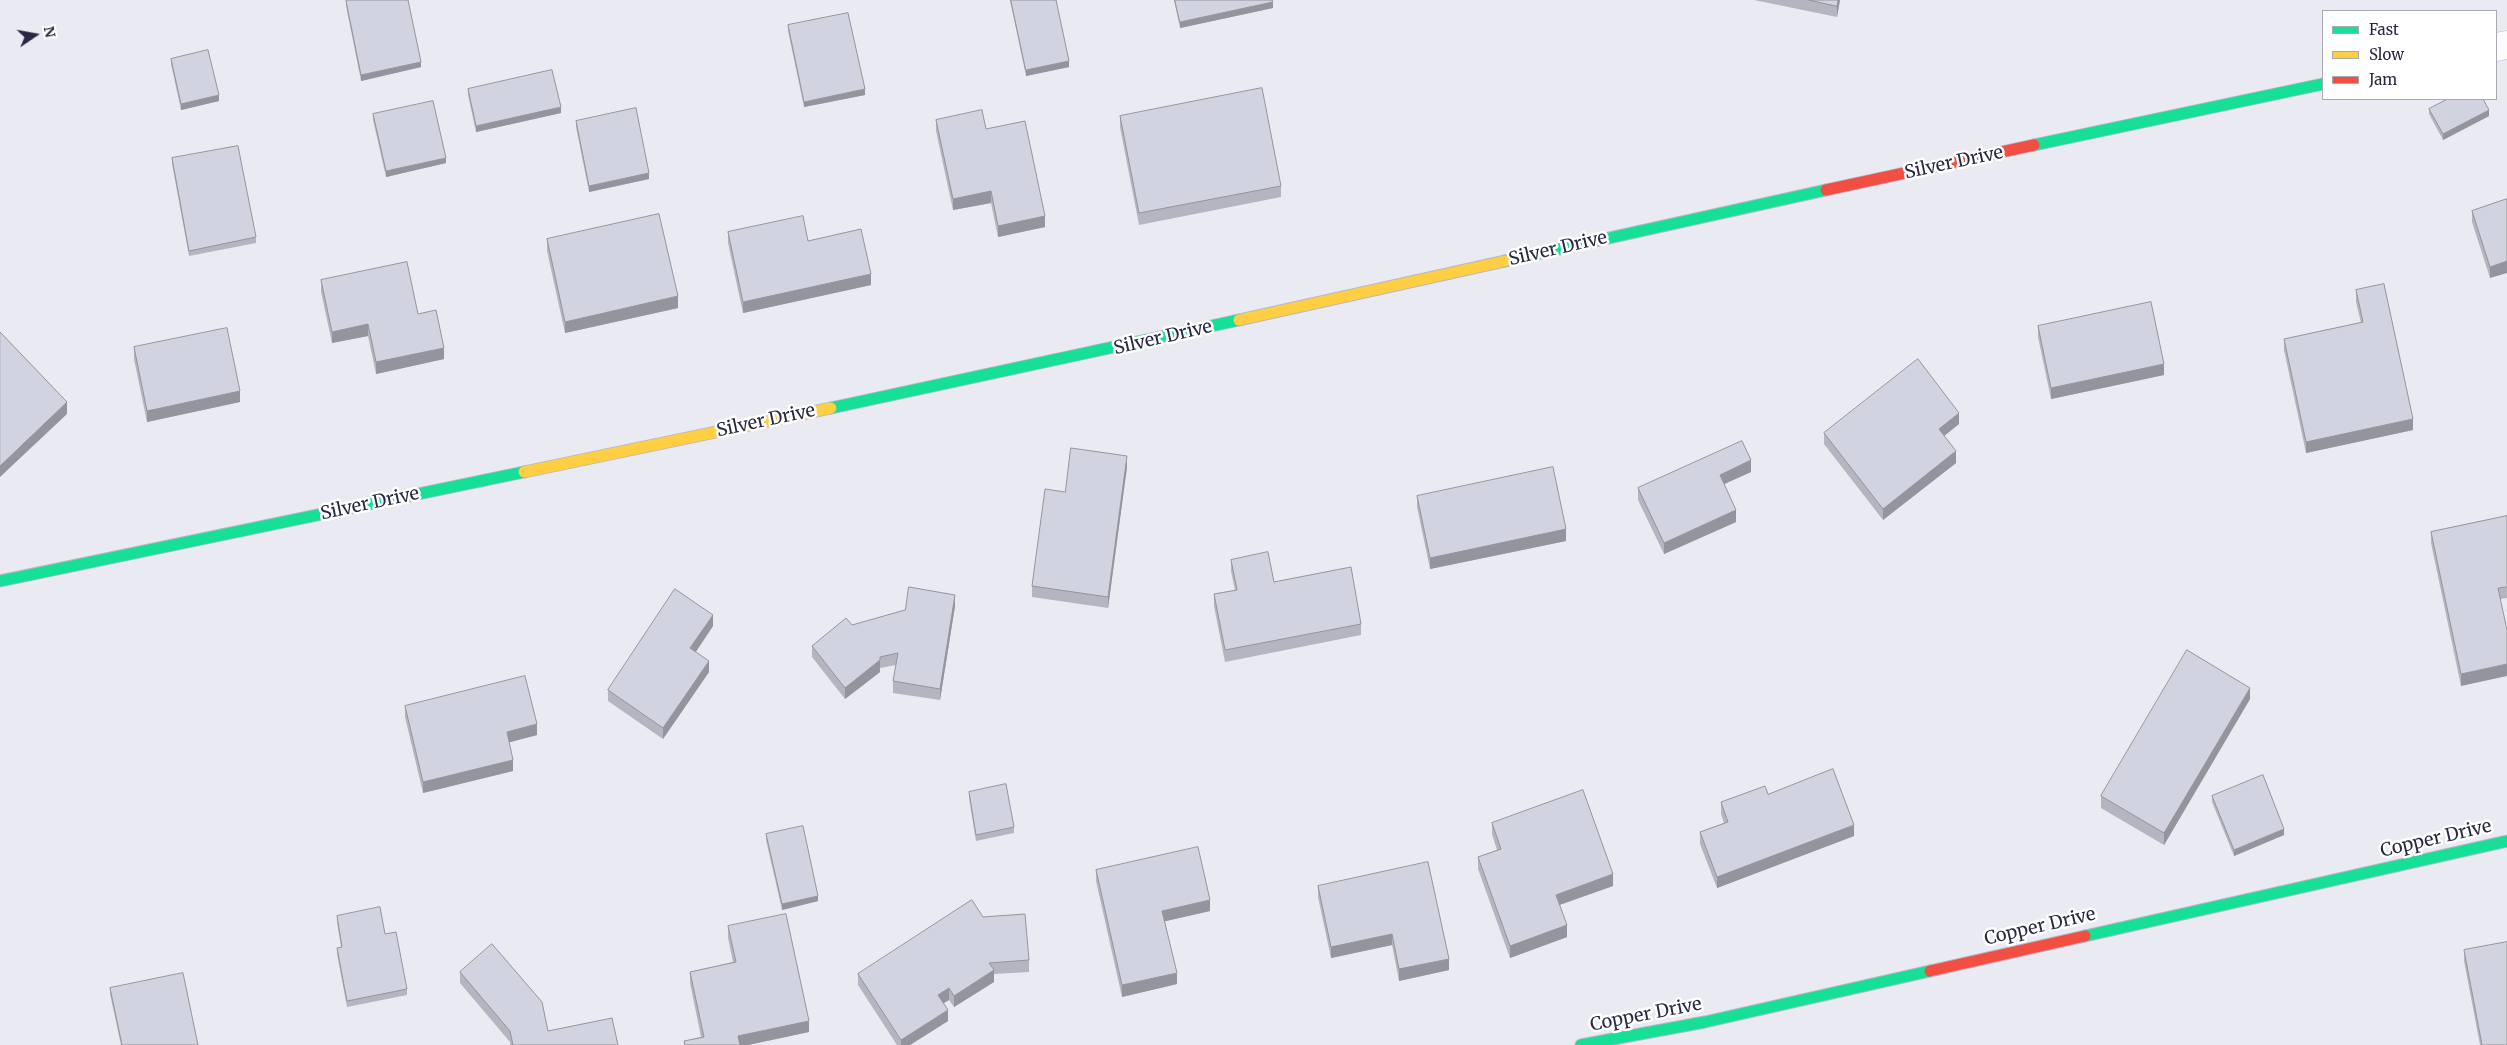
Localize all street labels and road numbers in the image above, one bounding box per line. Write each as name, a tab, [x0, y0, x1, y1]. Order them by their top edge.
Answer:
street label: Silver Drive	[1903, 142, 2005, 184]
street label: Silver Drive	[1507, 227, 1609, 271]
street label: Silver Drive	[1112, 316, 1214, 360]
street label: Silver Drive	[715, 400, 817, 442]
street label: Silver Drive	[319, 483, 421, 525]
street label: Copper Drive	[2378, 816, 2494, 862]
street label: Copper Drive	[1982, 904, 2098, 950]
street label: Copper Drive	[1588, 994, 1704, 1036]

